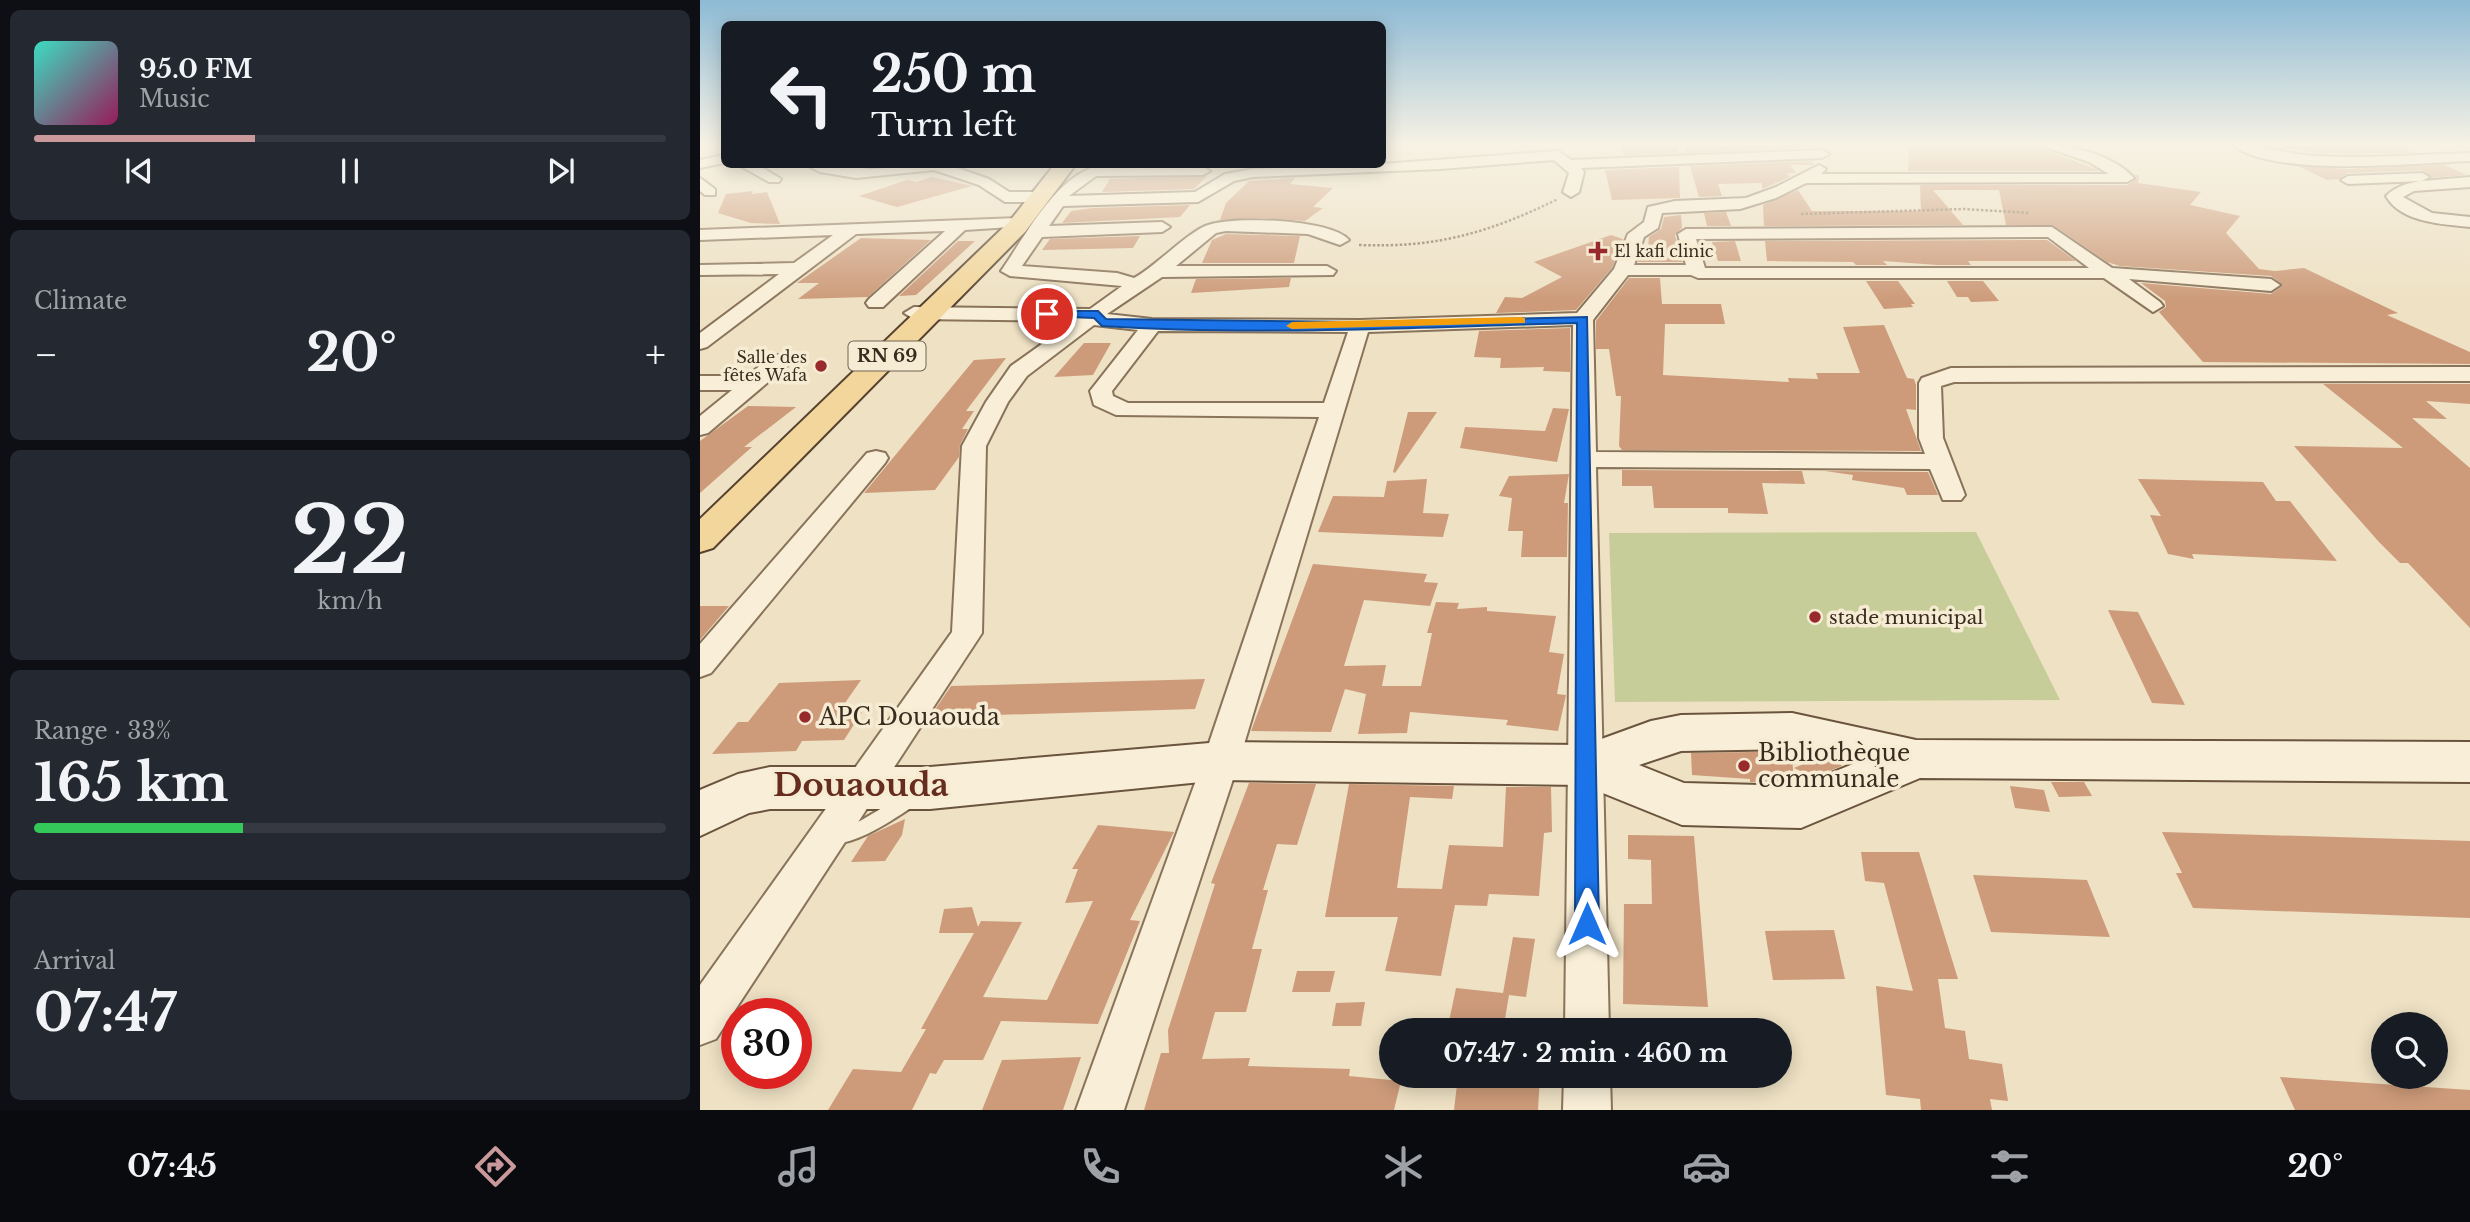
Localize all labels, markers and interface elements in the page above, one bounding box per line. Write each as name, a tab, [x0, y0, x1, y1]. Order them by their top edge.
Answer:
text: 250 m	[871, 44, 1036, 105]
icon: left	[756, 49, 847, 140]
text: 95.0 FM	[139, 53, 252, 85]
text: Music	[139, 85, 210, 113]
text: Turn left	[871, 105, 1017, 145]
icon: previous	[120, 152, 158, 190]
icon: pause	[331, 152, 369, 190]
icon: next	[542, 152, 580, 190]
marker: El kafi clinic	[1588, 241, 1608, 261]
place label: El kafi clinic	[1614, 241, 1714, 261]
pin	[1017, 284, 1077, 344]
text: Climate	[34, 287, 127, 315]
icon: arrive	[1028, 295, 1066, 333]
text: 20°	[306, 321, 397, 385]
text: −	[34, 331, 58, 378]
text: +	[645, 331, 666, 378]
road number: RN 69	[848, 342, 926, 370]
place label: Salle des fêtes Wafa	[723, 347, 807, 385]
marker: Salle des fêtes Wafa	[813, 358, 829, 374]
text: 22	[291, 485, 409, 598]
text: km/h	[317, 587, 383, 615]
place label: stade municipal	[1829, 606, 1983, 629]
marker: stade municipal	[1807, 609, 1823, 625]
place label: APC Douaouda	[818, 703, 1000, 731]
marker: APC Douaouda	[797, 709, 813, 725]
text: Range · 33%	[34, 717, 171, 745]
place label: Bibliothèque communale	[1758, 739, 1910, 793]
text: 165 km	[34, 751, 229, 815]
marker: Bibliothèque communale	[1736, 758, 1752, 774]
district label: Douaouda	[773, 765, 949, 805]
position arrow	[1550, 887, 1624, 961]
text: Arrival	[34, 947, 115, 975]
text: 07:47	[34, 981, 176, 1045]
speed limit sign: 30	[721, 998, 812, 1089]
map controls	[2371, 1012, 2448, 1089]
button: search	[2371, 1012, 2448, 1089]
text: 07:47 · 2 min · 460 m	[1443, 1037, 1728, 1069]
icon: directions	[471, 1142, 520, 1191]
icon: music	[774, 1142, 823, 1191]
icon: phone	[1076, 1142, 1125, 1191]
icon: climate	[1379, 1142, 1428, 1191]
icon: car	[1682, 1142, 1731, 1191]
icon: filters	[1985, 1142, 2034, 1191]
text: 07:45	[127, 1146, 217, 1186]
text: 20°	[2287, 1146, 2343, 1186]

